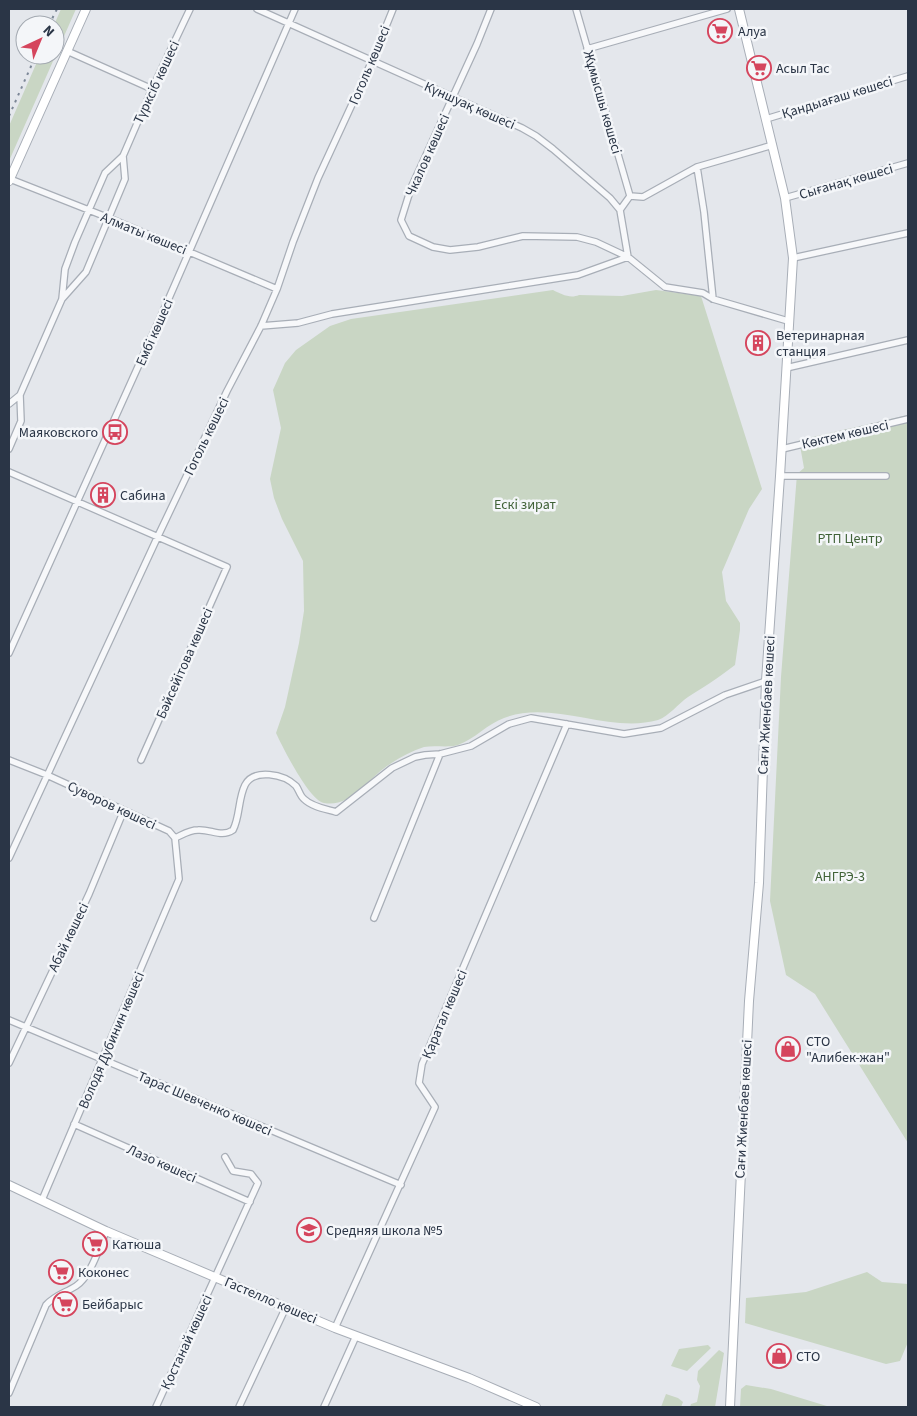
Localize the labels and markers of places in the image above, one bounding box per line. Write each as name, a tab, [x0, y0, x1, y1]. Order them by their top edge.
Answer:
supermarket icon: Алуа	[707, 18, 733, 44]
place label: Алуа	[738, 22, 767, 42]
supermarket icon: Асыл Тас	[746, 55, 772, 81]
place label: Асыл Тас	[776, 59, 830, 79]
place label: Ветеринарная станция	[776, 326, 865, 362]
building icon: Ветеринарная станция	[745, 330, 771, 356]
bus stop icon: Маяковского	[102, 419, 128, 445]
place label: Маяковского	[19, 423, 98, 443]
building icon: Сабина	[90, 482, 116, 508]
place label: Сабина	[120, 486, 166, 506]
place label: СТО "Алибек-жан"	[806, 1032, 890, 1068]
shop icon: СТО "Алибек-жан"	[775, 1036, 801, 1062]
school or university icon: Средняя школа №5	[296, 1217, 322, 1243]
place label: Средняя школа №5	[326, 1221, 443, 1241]
supermarket icon: Катюша	[82, 1231, 108, 1257]
place label: Катюша	[112, 1235, 161, 1255]
supermarket icon: Коконес	[48, 1259, 74, 1285]
place label: Коконес	[78, 1263, 130, 1283]
supermarket icon: Бейбарыс	[52, 1291, 78, 1317]
place label: Бейбарыс	[82, 1295, 144, 1315]
shop icon: СТО	[766, 1343, 792, 1369]
place label: СТО	[796, 1347, 820, 1367]

